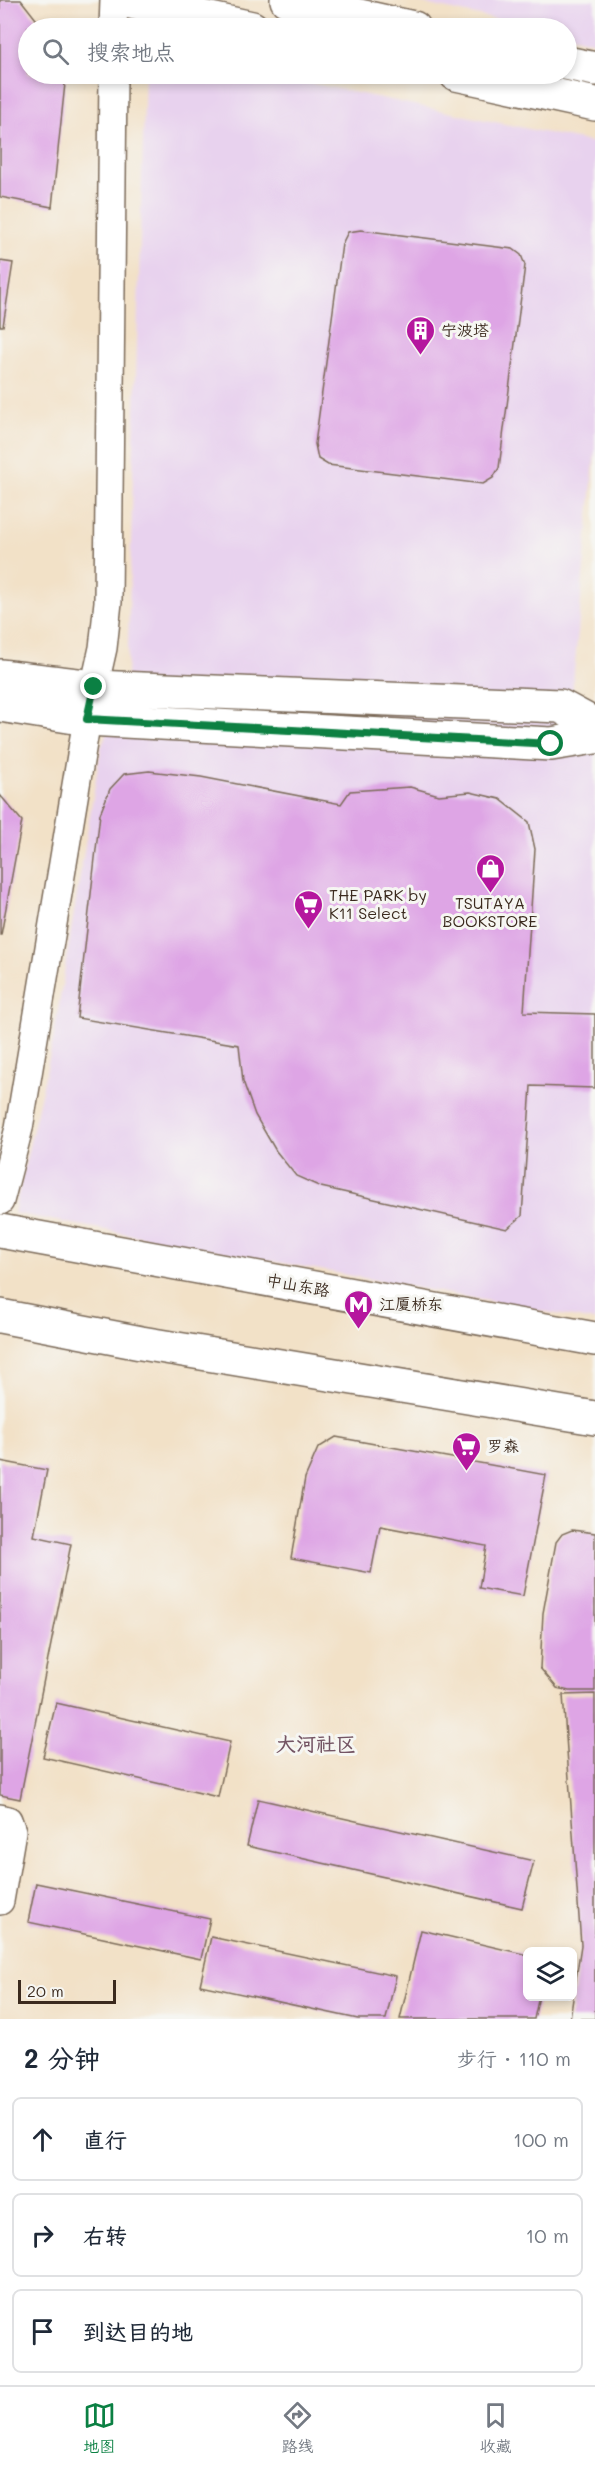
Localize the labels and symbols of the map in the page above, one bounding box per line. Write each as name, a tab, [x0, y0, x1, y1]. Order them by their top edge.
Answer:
building icon: 宁波塔	[404, 314, 436, 356]
place label: 宁波塔	[441, 319, 489, 340]
route end	[80, 673, 106, 699]
route start	[537, 730, 563, 756]
shop icon: TSUTAYA BOOKSTORE	[474, 852, 506, 894]
place label: THE PARK by K11 Select	[329, 884, 427, 923]
supermarket icon: THE PARK by K11 Select	[292, 888, 324, 930]
place label: TSUTAYA BOOKSTORE	[442, 892, 538, 931]
street label: 中山东路	[265, 1269, 331, 1300]
metro station icon: 江厦桥东	[342, 1288, 374, 1330]
place label: 江厦桥东	[379, 1293, 443, 1314]
supermarket icon: 罗森	[450, 1430, 482, 1472]
place label: 罗森	[487, 1435, 519, 1456]
district label: 大河社区	[276, 1730, 356, 1756]
scale bar	[18, 1977, 116, 2004]

